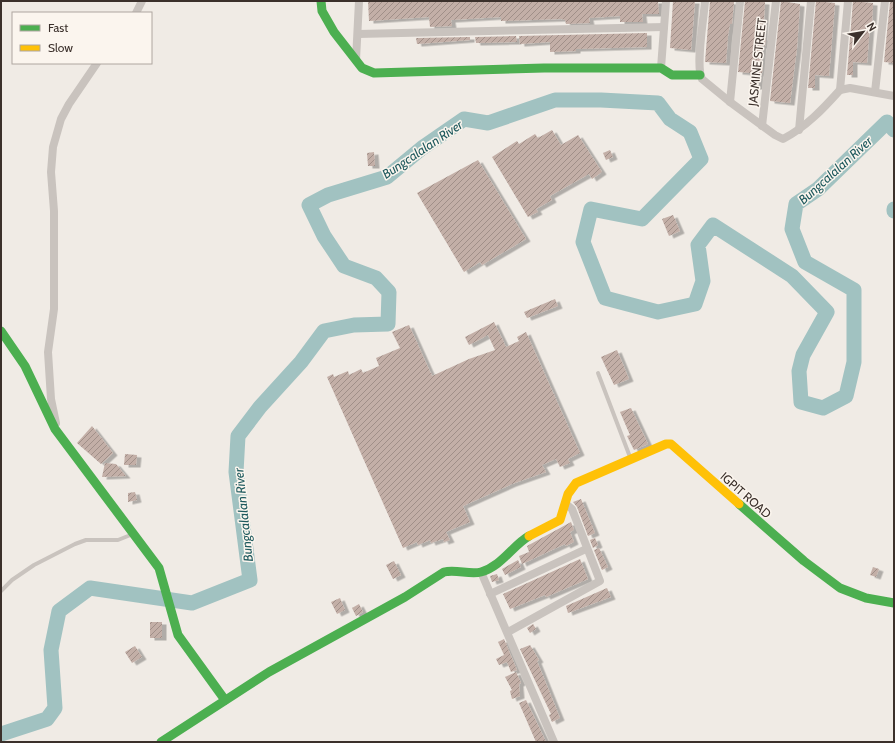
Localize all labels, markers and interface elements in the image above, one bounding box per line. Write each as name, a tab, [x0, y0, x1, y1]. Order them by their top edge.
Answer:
legend	[12, 12, 152, 64]
north arrow	[843, 12, 883, 52]
street label: JASMINE STREET	[745, 17, 769, 108]
text: Fast	[48, 20, 68, 35]
text: N	[864, 20, 880, 34]
text: Slow	[48, 40, 73, 55]
water label: Bungcalalan River	[379, 116, 466, 182]
water label: Bungcalalan River	[795, 132, 876, 207]
water label: Bungcalalan River	[230, 467, 256, 562]
street label: IGPIT ROAD	[717, 469, 775, 521]

